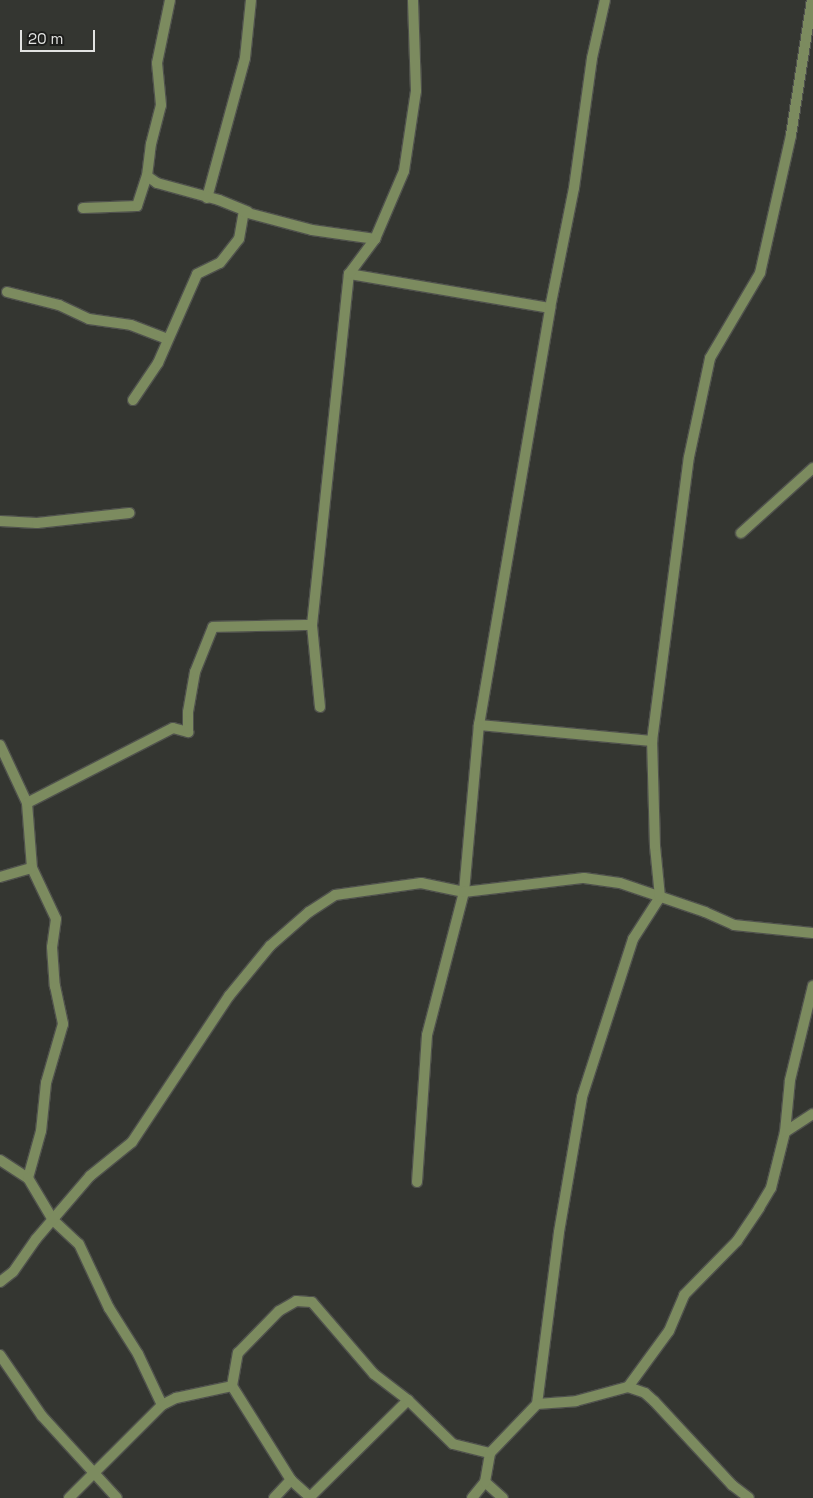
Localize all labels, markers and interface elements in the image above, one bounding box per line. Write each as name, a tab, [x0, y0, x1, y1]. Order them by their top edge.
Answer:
scale bar	[22, 20, 98, 52]
text: 20 m	[28, 29, 63, 48]

